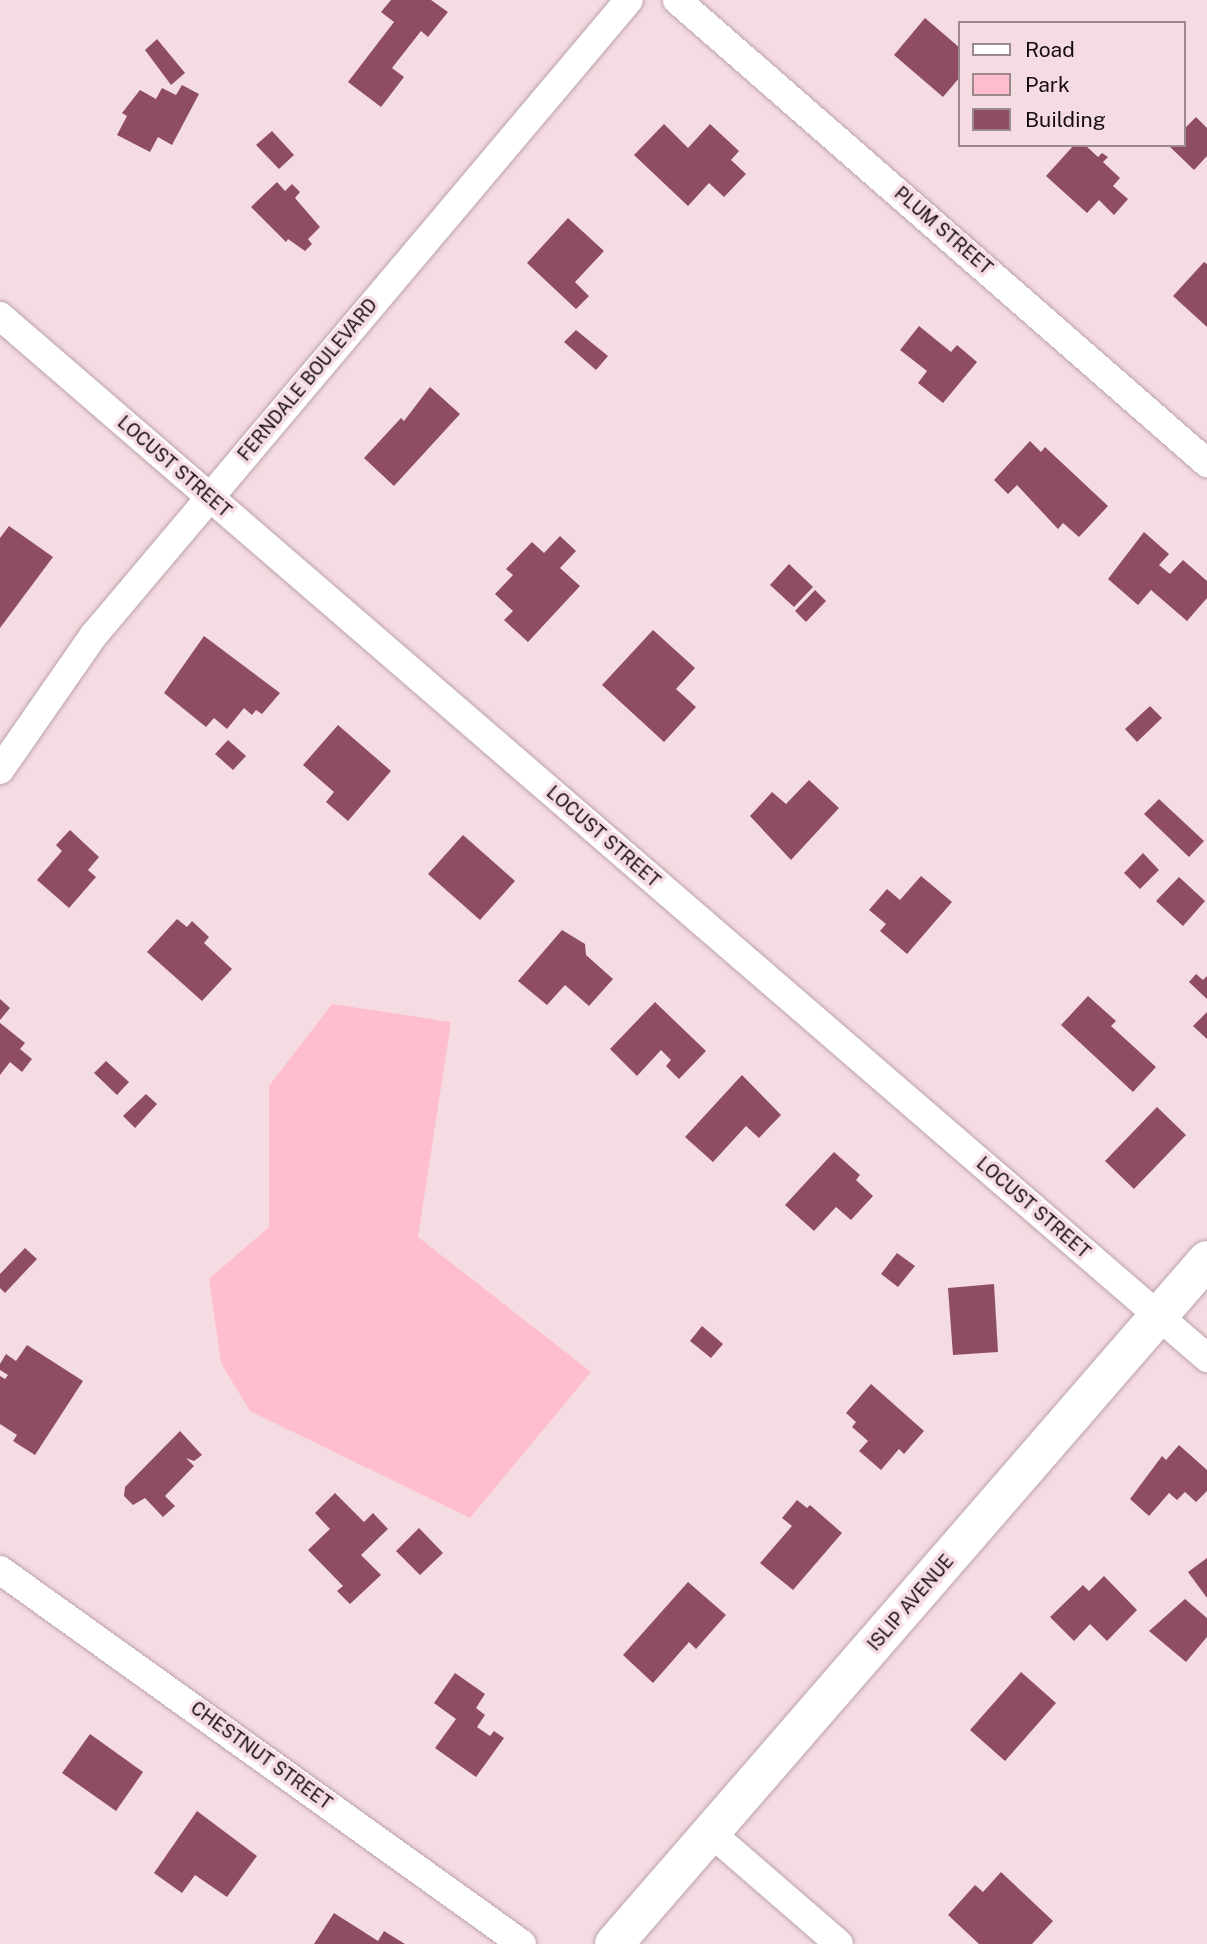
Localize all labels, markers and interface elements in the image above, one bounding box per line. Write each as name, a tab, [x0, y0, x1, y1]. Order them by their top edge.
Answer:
legend	[958, 21, 1186, 147]
text: Road	[1025, 37, 1075, 62]
text: Park	[1025, 72, 1070, 97]
text: Building	[1025, 107, 1106, 132]
street label: PLUM STREET	[890, 183, 996, 279]
street label: FERNDALE BOULEVARD	[234, 295, 382, 465]
street label: LOCUST STREET	[113, 412, 235, 522]
street label: LOCUST STREET	[542, 782, 664, 892]
street label: LOCUST STREET	[972, 1153, 1094, 1263]
street label: ISLIP AVENUE	[864, 1551, 958, 1655]
street label: CHESTNUT STREET	[186, 1698, 336, 1814]

